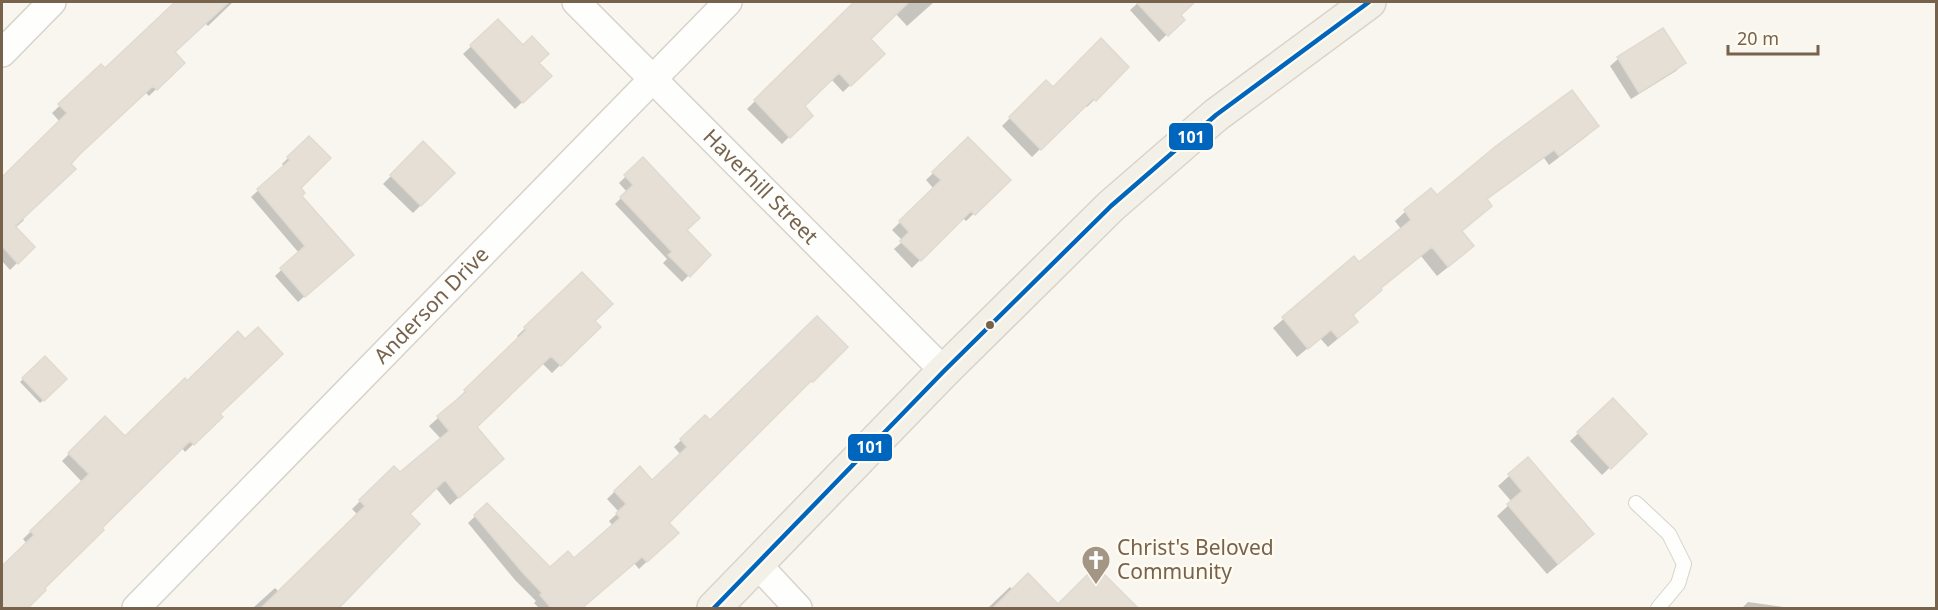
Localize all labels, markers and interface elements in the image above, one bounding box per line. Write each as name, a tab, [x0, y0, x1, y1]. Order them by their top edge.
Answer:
scale bar	[1728, 18, 1818, 56]
text: 20 m	[1737, 26, 1779, 50]
street label: Haverhill Street	[697, 122, 825, 250]
line badge: 101	[1168, 122, 1214, 151]
text: 101	[1177, 126, 1205, 148]
street label: Anderson Drive	[367, 240, 494, 369]
unlabelled marker	[984, 319, 996, 331]
line badge: 101	[847, 433, 893, 462]
text: 101	[856, 436, 884, 458]
place label: Christ's Beloved Community	[1117, 533, 1274, 585]
church icon: Christ's Beloved Community	[1080, 544, 1112, 586]

